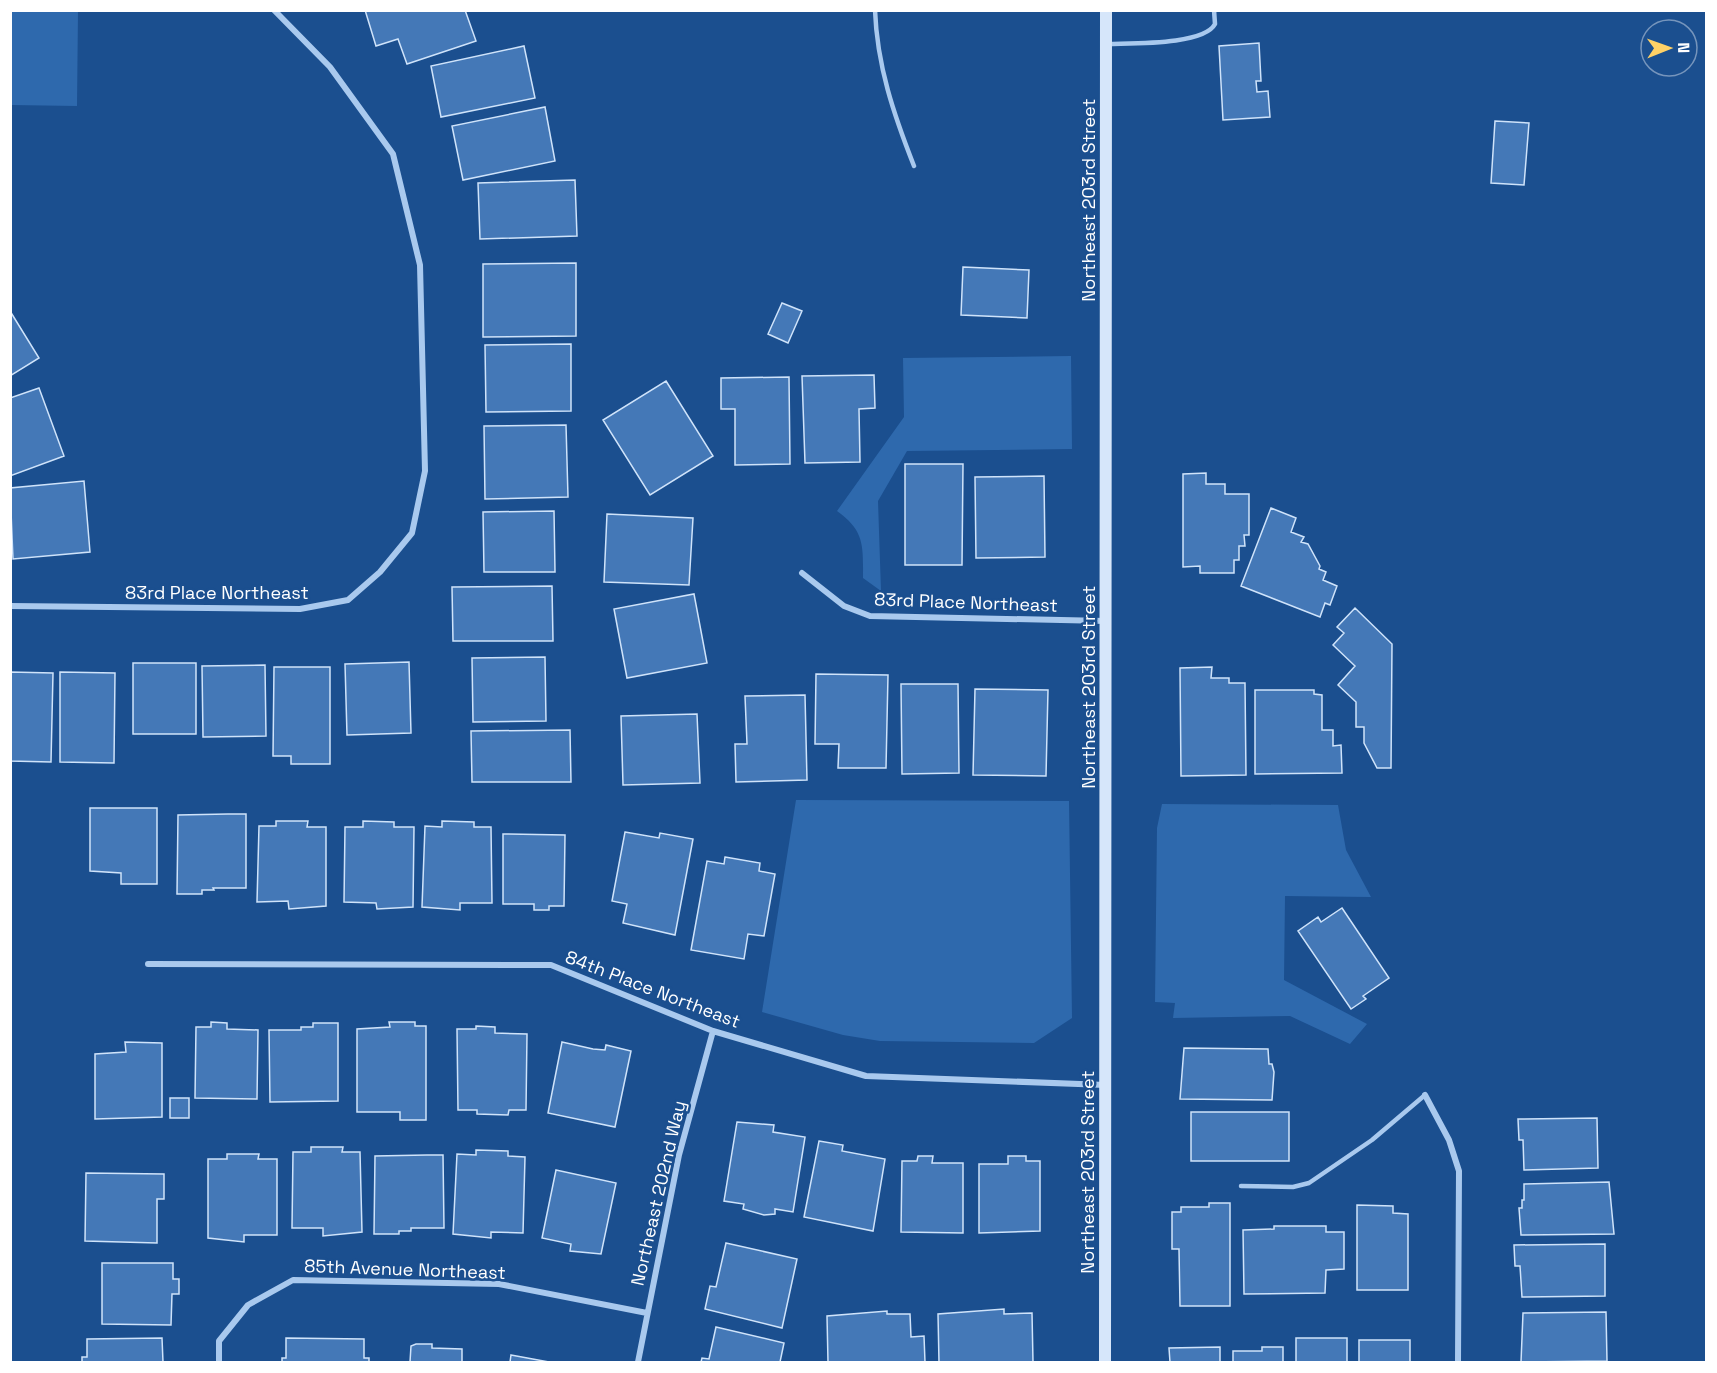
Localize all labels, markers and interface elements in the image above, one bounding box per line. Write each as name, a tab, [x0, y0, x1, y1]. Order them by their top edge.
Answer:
north arrow	[1639, 18, 1699, 78]
text: N	[1673, 42, 1694, 53]
street label: Northeast 203rd Street	[1077, 98, 1100, 302]
street label: 83rd Place Northeast	[125, 581, 309, 604]
street label: Northeast 203rd Street	[1077, 585, 1100, 789]
street label: 83rd Place Northeast	[874, 587, 1058, 617]
street label: 84th Place Northeast	[562, 945, 744, 1033]
street label: Northeast 203rd Street	[1076, 1070, 1099, 1274]
street label: Northeast 202nd Way	[625, 1098, 691, 1288]
street label: 85th Avenue Northeast	[304, 1254, 506, 1284]

